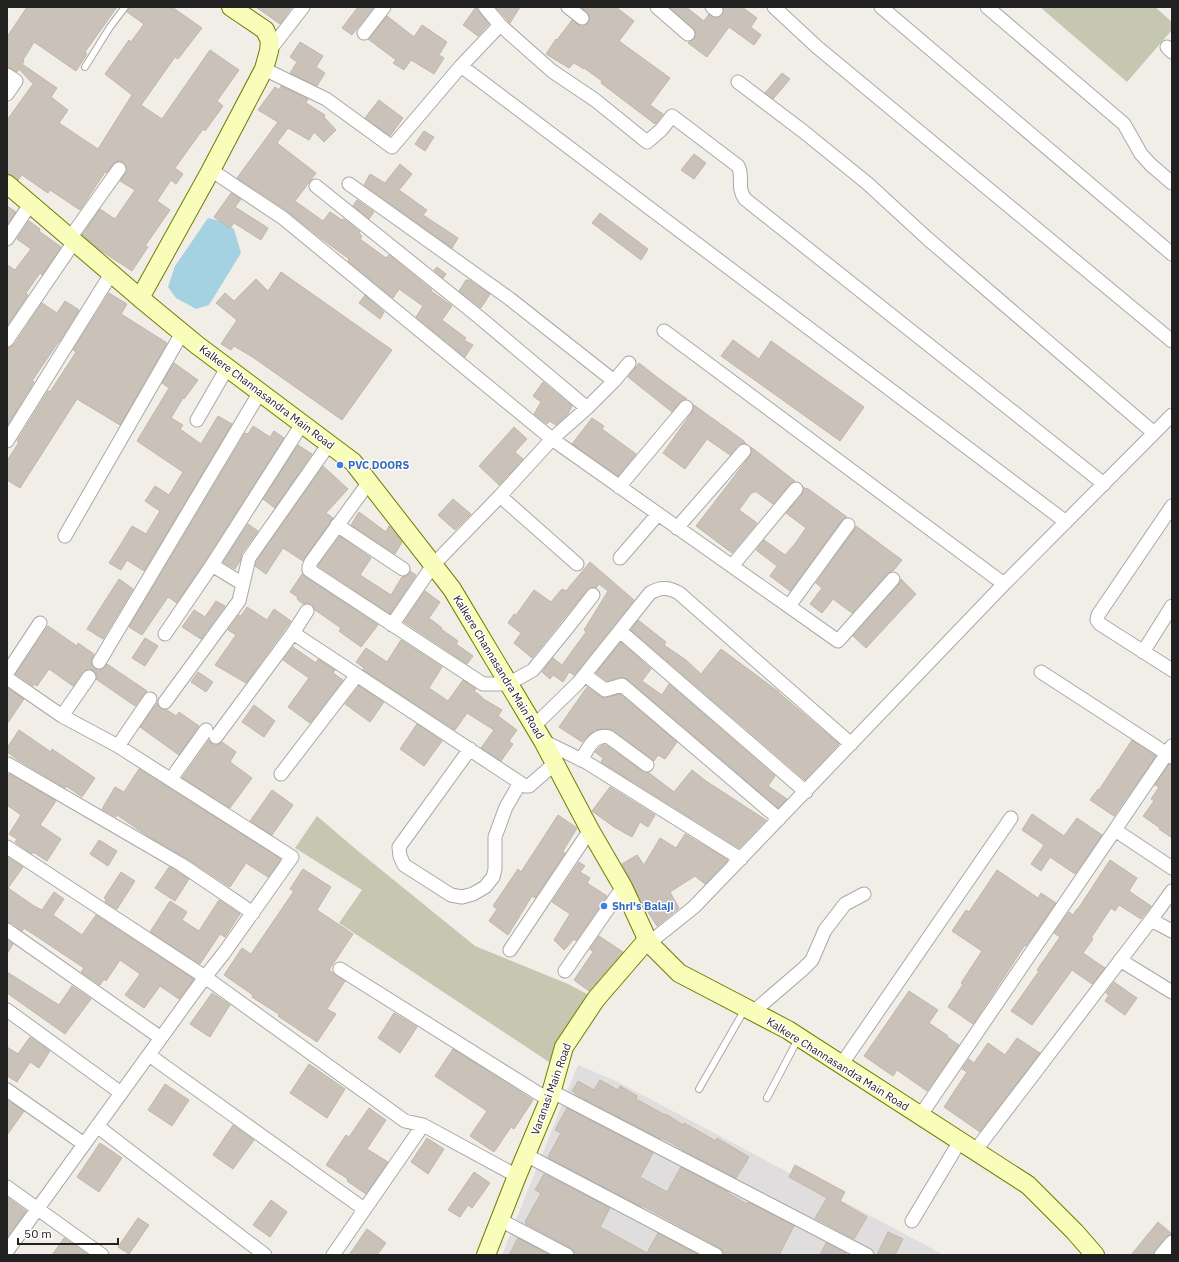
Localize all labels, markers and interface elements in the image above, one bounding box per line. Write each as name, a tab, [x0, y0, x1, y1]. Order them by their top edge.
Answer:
street label: Kalkere Channasandra Main Road	[197, 342, 337, 452]
place label: PVC DOORS	[348, 458, 410, 472]
marker: PVC DOORS	[335, 460, 345, 470]
street label: Kalkere Channasandra Main Road	[450, 593, 548, 741]
place label: Shri's Balaji	[612, 899, 674, 913]
marker: Shri's Balaji	[599, 901, 609, 911]
street label: Kalkere Channasandra Main Road	[764, 1014, 912, 1114]
street label: Varanasi Main Road	[528, 1041, 574, 1137]
scale bar	[18, 1220, 118, 1246]
text: 50 m	[24, 1226, 52, 1241]

